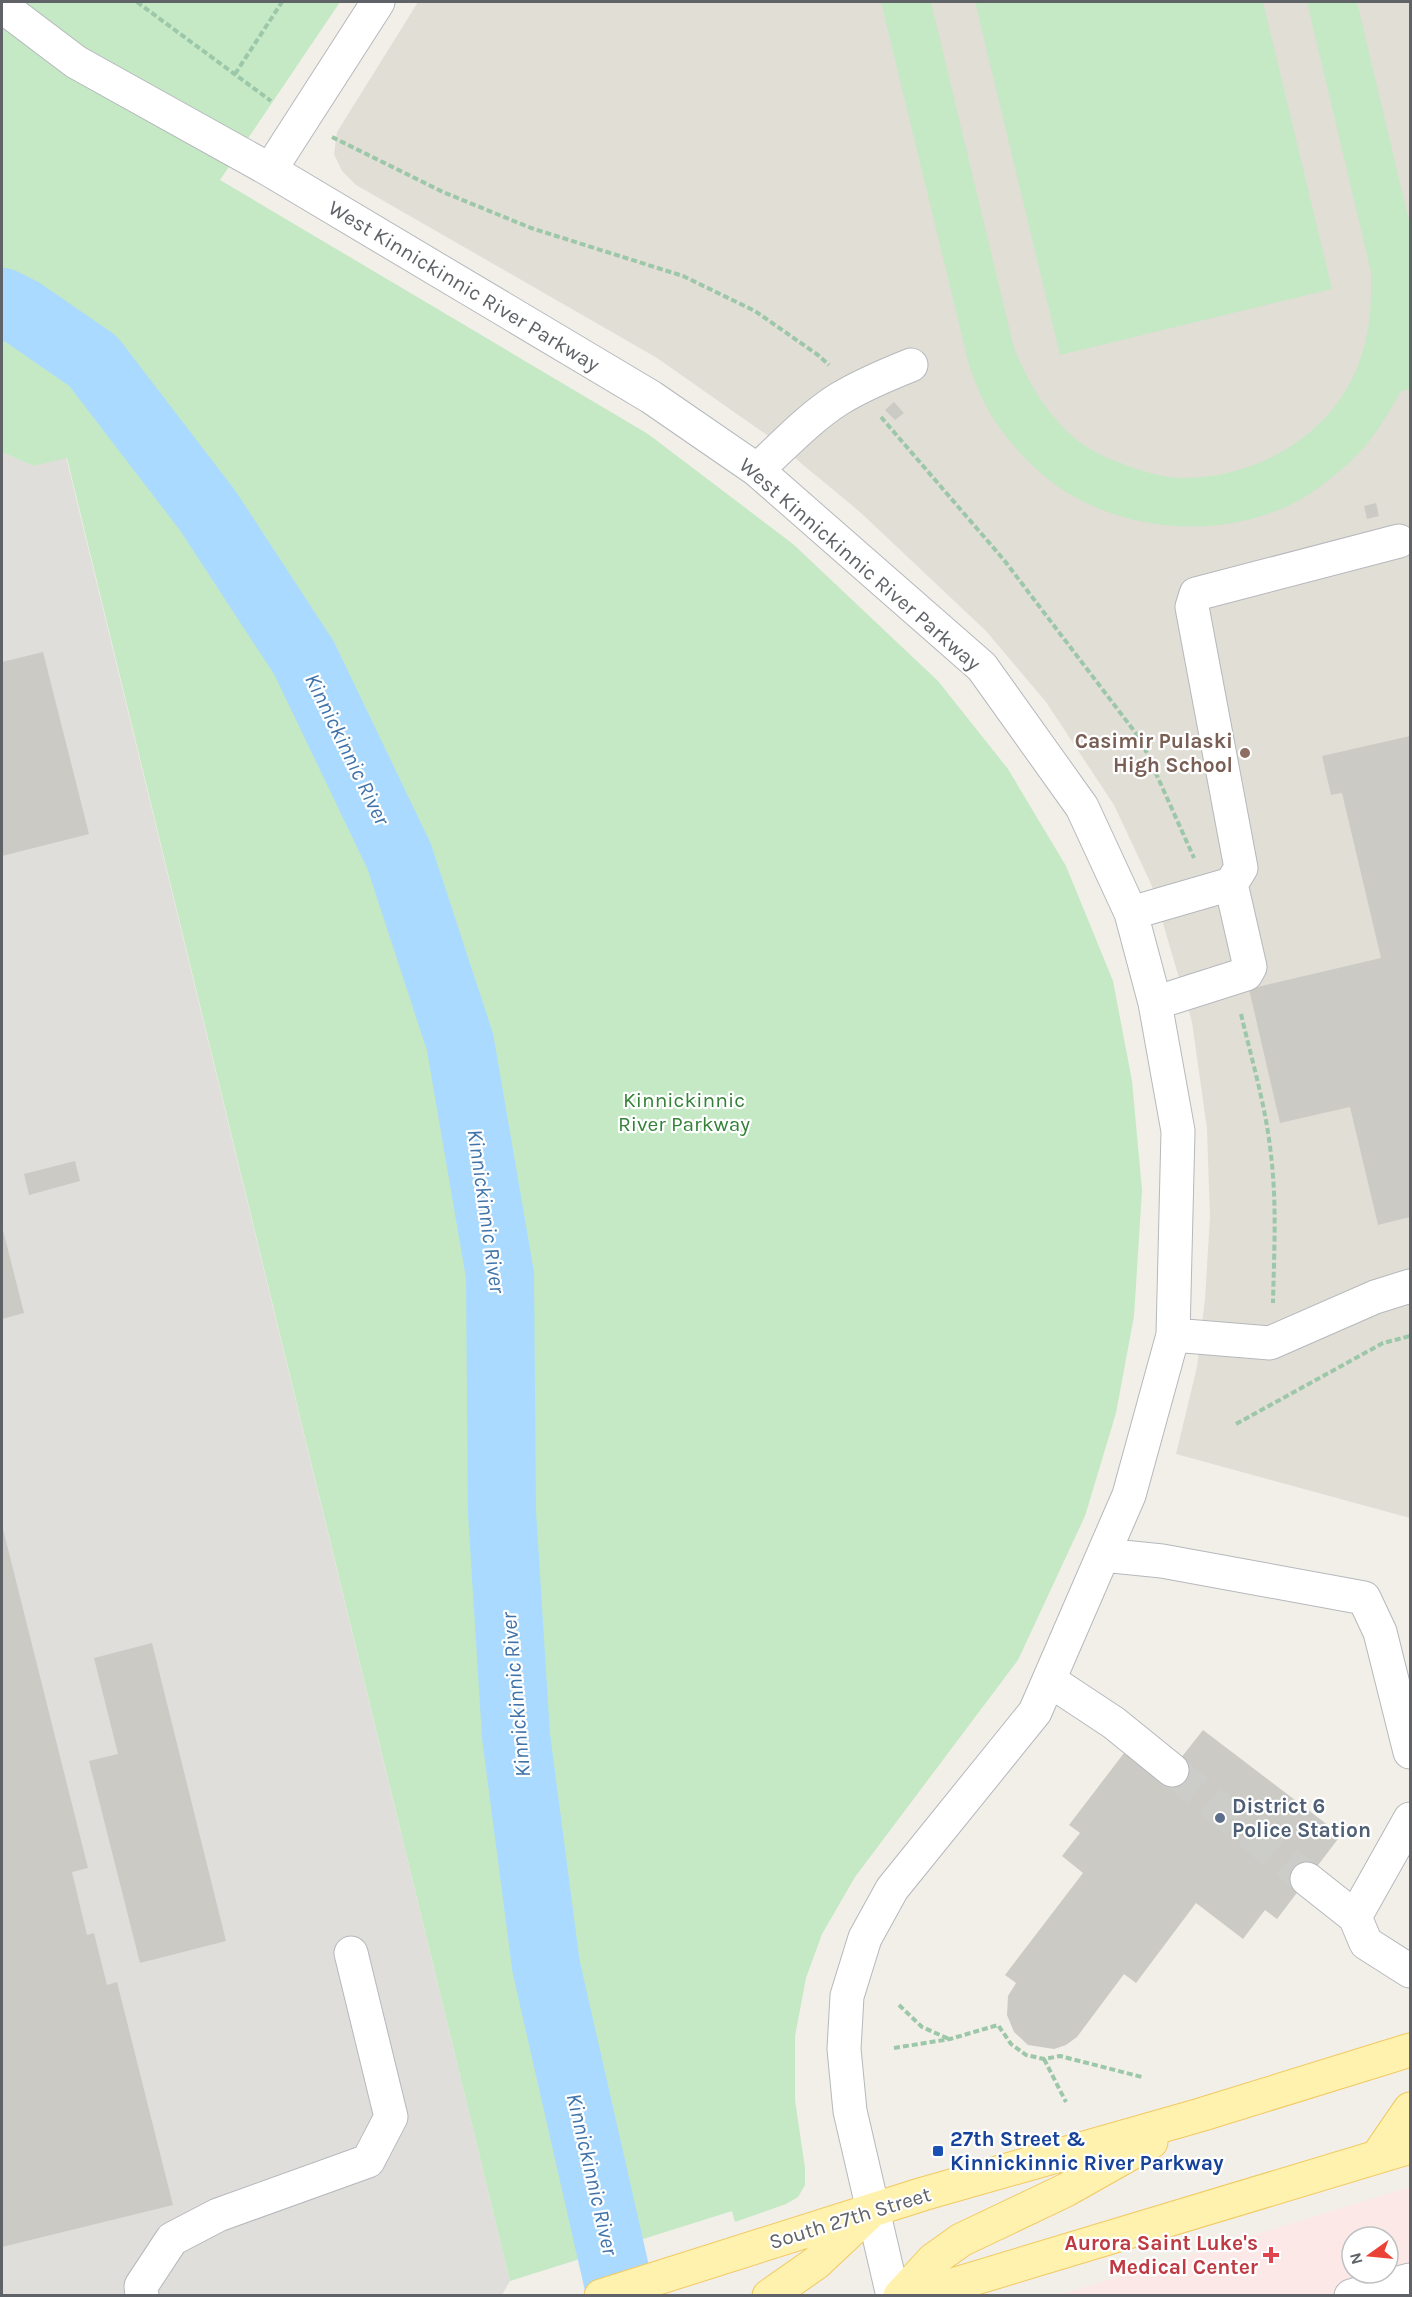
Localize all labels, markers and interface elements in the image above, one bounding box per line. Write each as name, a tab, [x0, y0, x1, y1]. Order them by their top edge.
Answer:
street label: West Kinnickinnic River Parkway	[324, 195, 604, 377]
street label: West Kinnickinnic River Parkway	[734, 453, 986, 676]
water label: Kinnickinnic River	[299, 669, 396, 831]
place label: Casimir Pulaski High School	[1075, 729, 1233, 777]
marker: Casimir Pulaski High School	[1238, 746, 1252, 760]
park label: Kinnickinnic River Parkway	[618, 1088, 750, 1136]
water label: Kinnickinnic River	[462, 1127, 511, 1296]
water label: Kinnickinnic River	[496, 1610, 536, 1778]
place label: District 6 Police Station	[1232, 1794, 1371, 1842]
marker: District 6 Police Station	[1213, 1811, 1227, 1825]
water label: Kinnickinnic River	[561, 2091, 624, 2259]
place label: 27th Street & Kinnickinnic River Parkway	[950, 2127, 1224, 2175]
marker: 27th Street & Kinnickinnic River Parkway	[931, 2144, 945, 2158]
street label: South 27th Street	[766, 2182, 934, 2254]
north arrow	[1340, 2225, 1400, 2285]
place label: Aurora Saint Luke's Medical Center	[1065, 2231, 1259, 2279]
marker: Aurora Saint Luke's Medical Center	[1262, 2246, 1280, 2264]
text: N	[1345, 2251, 1367, 2267]

